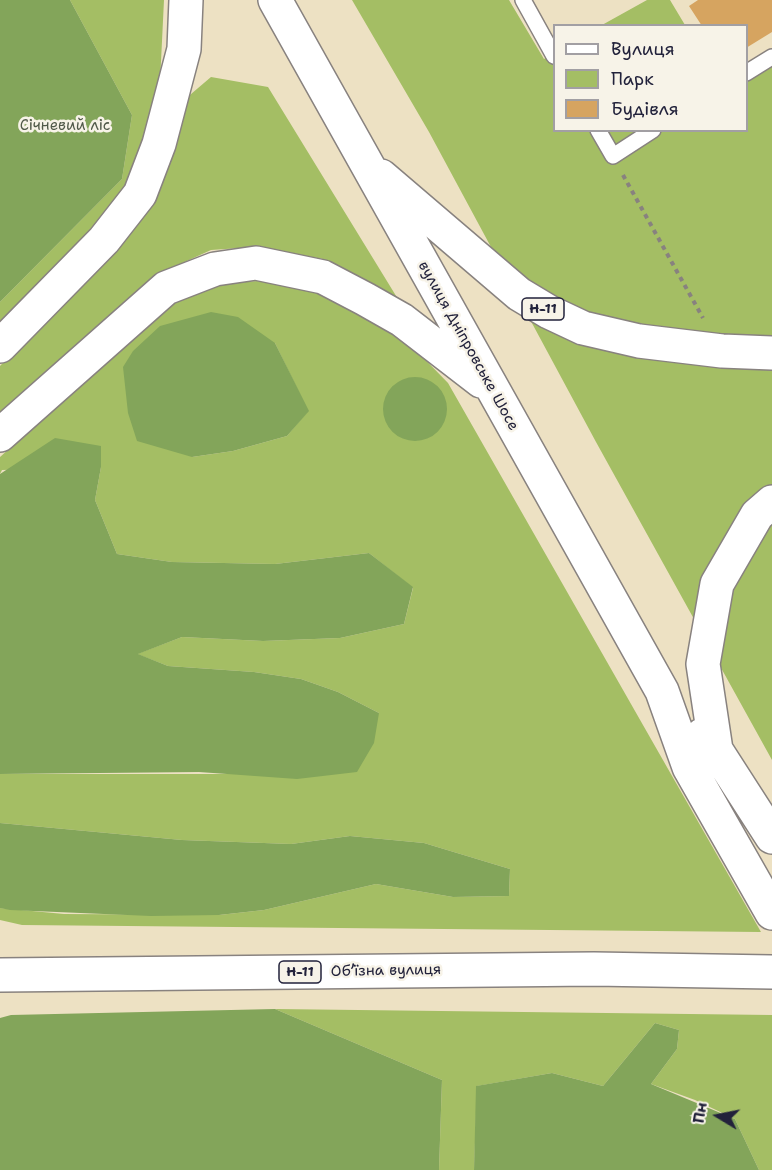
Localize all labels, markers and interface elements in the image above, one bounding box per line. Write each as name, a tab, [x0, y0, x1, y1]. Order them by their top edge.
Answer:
legend	[553, 24, 748, 132]
text: Вулиця	[611, 37, 675, 61]
text: Парк	[611, 67, 654, 91]
text: Будівля	[611, 97, 679, 121]
park label: Січневий ліс	[20, 117, 110, 135]
street label: вулиця Дніпровське Шосе	[414, 258, 522, 434]
road number: Н-11	[522, 298, 564, 320]
road number: Н-11	[279, 961, 321, 983]
street label: Обʼїзна вулиця	[331, 961, 441, 981]
north arrow	[688, 1086, 748, 1146]
text: Пн	[688, 1101, 712, 1125]

